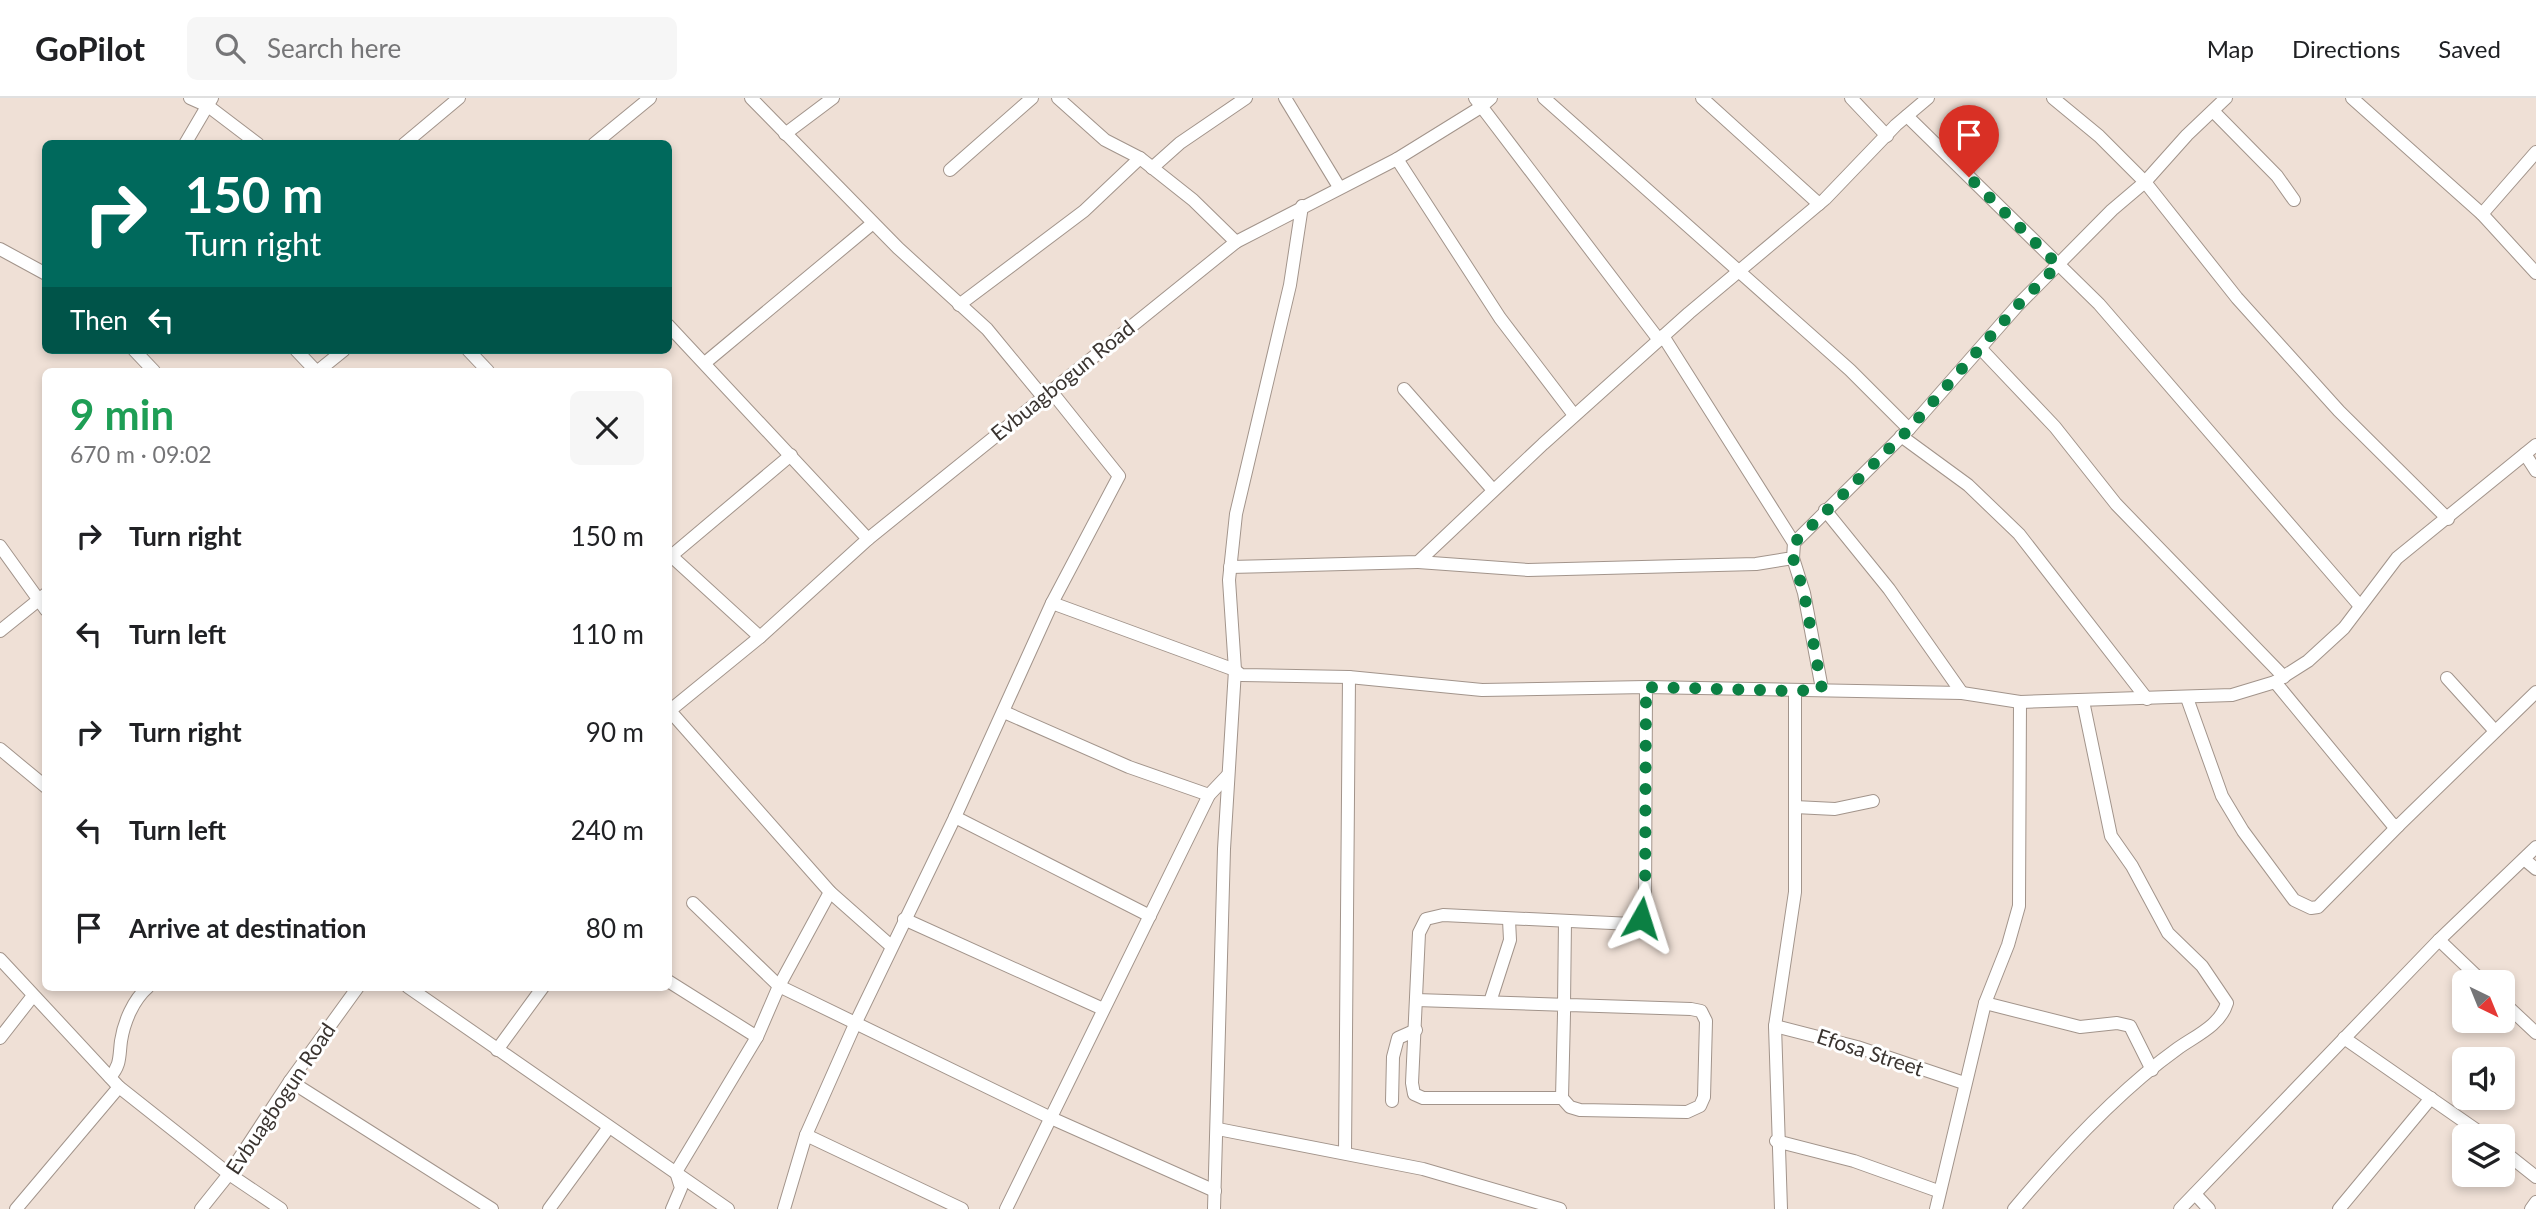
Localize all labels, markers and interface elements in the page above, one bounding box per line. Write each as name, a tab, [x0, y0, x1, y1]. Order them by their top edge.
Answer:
search box	[187, 17, 677, 80]
text: GoPilot	[35, 28, 145, 68]
icon: search	[211, 29, 249, 67]
text: Search here	[267, 32, 401, 64]
text: Map	[2207, 34, 2254, 63]
text: Directions	[2292, 34, 2400, 63]
text: Saved	[2438, 34, 2501, 63]
pin	[1939, 105, 1999, 177]
icon: arrive	[1950, 116, 1988, 154]
text: 150 m	[185, 165, 323, 223]
icon: right	[70, 168, 161, 259]
text: Turn right	[185, 224, 321, 263]
icon: left	[142, 301, 180, 339]
text: Then	[70, 304, 128, 336]
street label: Evbuagbogun Road	[985, 314, 1139, 445]
text: 9 min	[70, 389, 174, 439]
button: close	[570, 391, 644, 465]
text: 670 m · 09:02	[70, 440, 212, 468]
icon: right	[70, 517, 108, 555]
text: Turn right	[129, 520, 242, 552]
text: 150 m	[571, 520, 644, 552]
icon: left	[70, 615, 108, 653]
text: Turn left	[129, 618, 226, 650]
text: 110 m	[571, 618, 644, 650]
icon: right	[70, 713, 108, 751]
text: Turn right	[129, 716, 242, 748]
text: 90 m	[586, 716, 644, 748]
icon: left	[70, 811, 108, 849]
text: Turn left	[129, 814, 226, 846]
text: 240 m	[571, 814, 644, 846]
position arrow	[1604, 881, 1678, 955]
icon: arrive	[70, 909, 108, 947]
text: Arrive at destination	[129, 912, 366, 944]
text: 80 m	[586, 912, 644, 944]
north arrow	[2452, 970, 2515, 1032]
map controls	[2452, 970, 2515, 1187]
street label: Evbuagbogun Road	[220, 1018, 340, 1179]
street label: Efosa Street	[1814, 1023, 1927, 1081]
button: sound	[2452, 1047, 2515, 1110]
button: layers	[2452, 1124, 2515, 1187]

